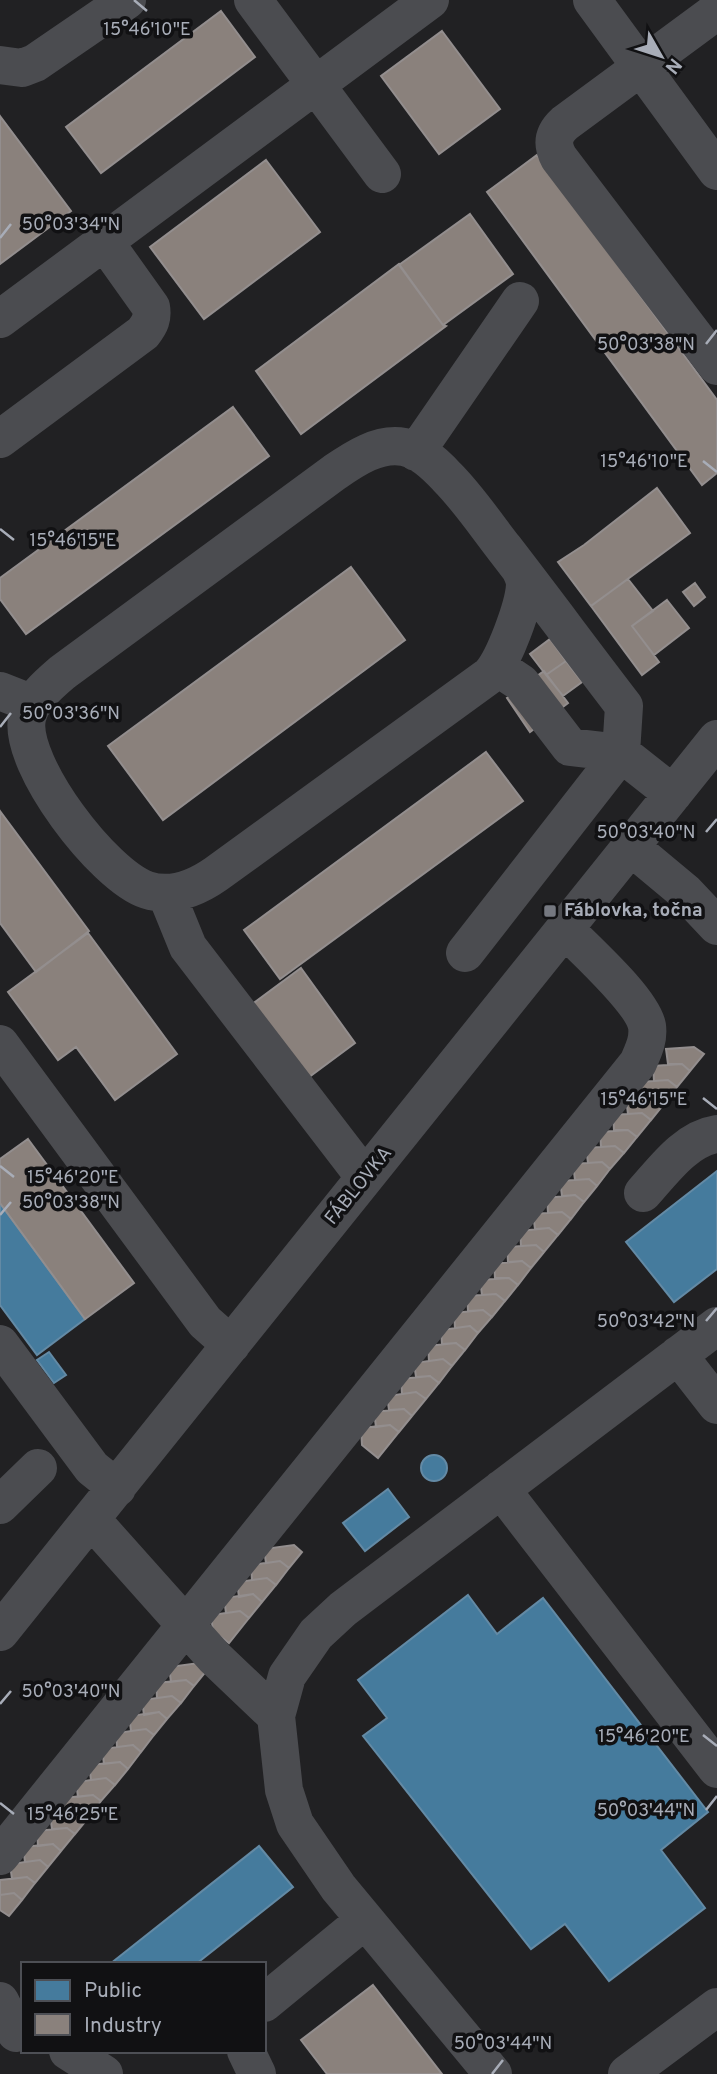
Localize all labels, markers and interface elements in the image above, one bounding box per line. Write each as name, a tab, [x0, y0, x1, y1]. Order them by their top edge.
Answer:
text: 15°46'10"E	[103, 19, 191, 42]
north arrow	[626, 21, 696, 91]
text: N	[659, 53, 686, 78]
text: 50°03'34"N	[22, 214, 120, 237]
text: 50°03'38"N	[597, 334, 695, 357]
text: 15°46'10"E	[600, 451, 688, 474]
text: 15°46'15"E	[30, 530, 116, 553]
text: 50°03'36"N	[22, 703, 120, 726]
text: 50°03'40"N	[596, 822, 696, 845]
place label: Fáblovka, točna	[564, 899, 703, 923]
marker: Fáblovka, točna	[542, 903, 558, 919]
text: 15°46'15"E	[601, 1089, 687, 1112]
street label: FÁBLOVKA	[319, 1141, 398, 1230]
text: 15°46'20"E	[27, 1167, 119, 1190]
text: 50°03'38"N	[22, 1192, 120, 1215]
text: 50°03'42"N	[597, 1311, 695, 1334]
text: 50°03'40"N	[21, 1681, 121, 1704]
text: 15°46'20"E	[598, 1726, 690, 1749]
text: 50°03'44"N	[597, 1800, 695, 1823]
text: 15°46'25"E	[27, 1804, 119, 1827]
legend	[21, 1962, 266, 2053]
text: Public	[84, 1978, 142, 2005]
text: Industry	[84, 2013, 162, 2040]
text: 50°03'44"N	[454, 2033, 552, 2056]

